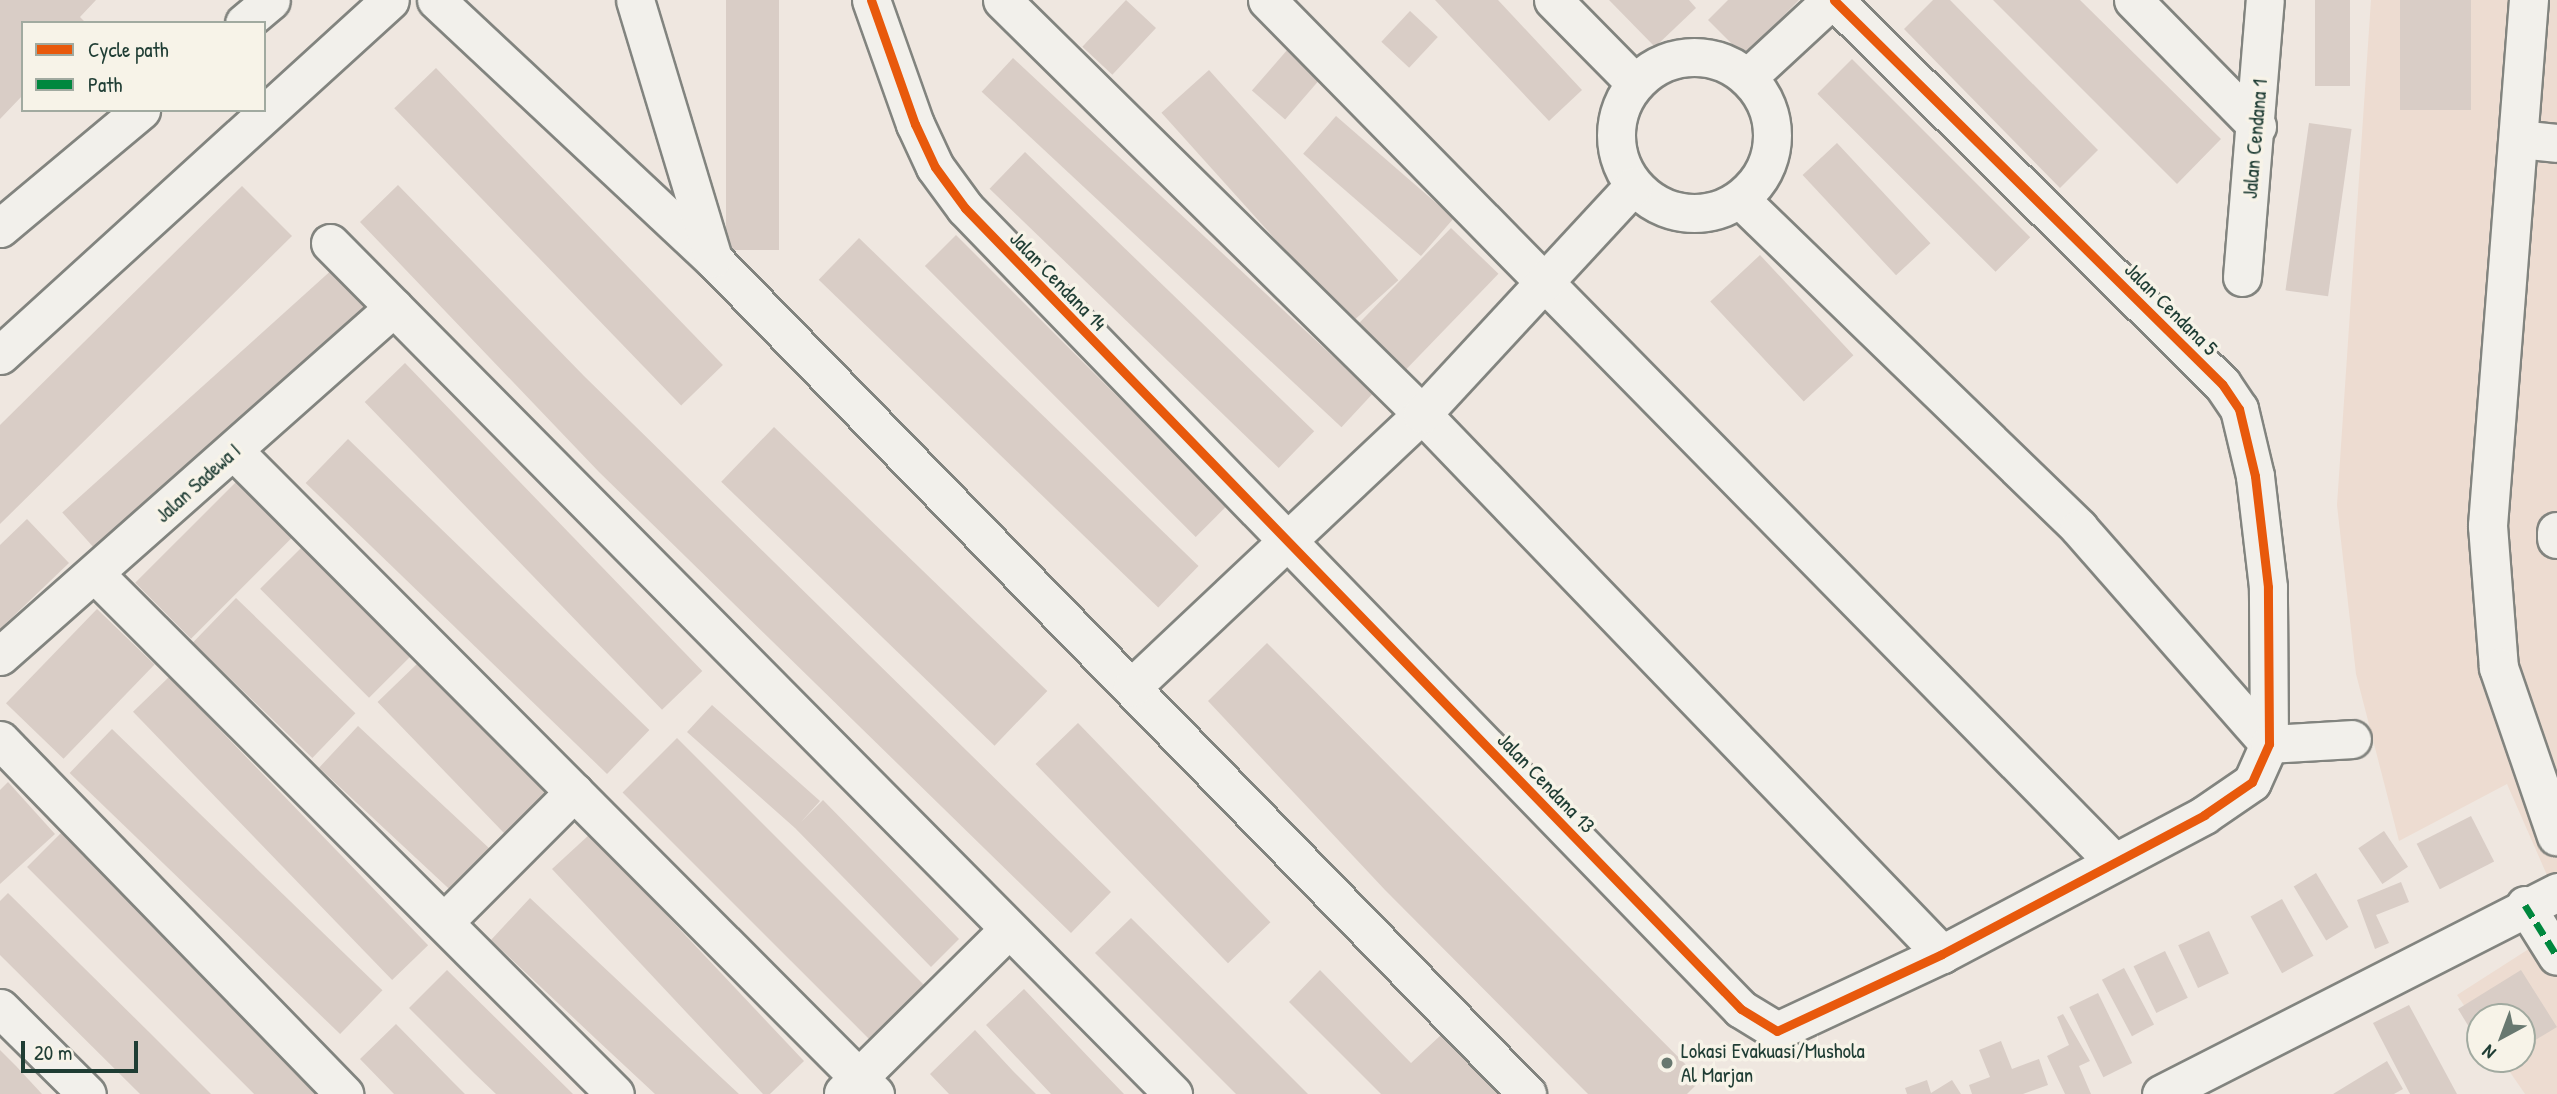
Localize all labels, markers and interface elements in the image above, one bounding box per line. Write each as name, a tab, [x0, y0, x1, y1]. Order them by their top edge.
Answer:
legend	[21, 21, 266, 112]
text: Cycle path	[88, 35, 169, 64]
text: Path	[88, 70, 122, 99]
street label: Jalan Cendana 1	[2237, 78, 2273, 200]
street label: Jalan Cendana 14	[1004, 226, 1112, 336]
street label: Jalan Cendana 5	[2119, 257, 2223, 361]
street label: Jalan Sadewa I	[150, 438, 246, 528]
street label: Jalan Cendana 13	[1492, 728, 1600, 838]
north arrow	[2466, 1003, 2536, 1073]
scale bar	[24, 1028, 142, 1072]
text: 20 m	[34, 1038, 72, 1067]
place label: Lokasi Evakuasi/Mushola Al Marjan	[1681, 1038, 1865, 1088]
text: N	[2476, 1039, 2501, 1065]
marker: Lokasi Evakuasi/Mushola Al Marjan	[1659, 1055, 1675, 1071]

